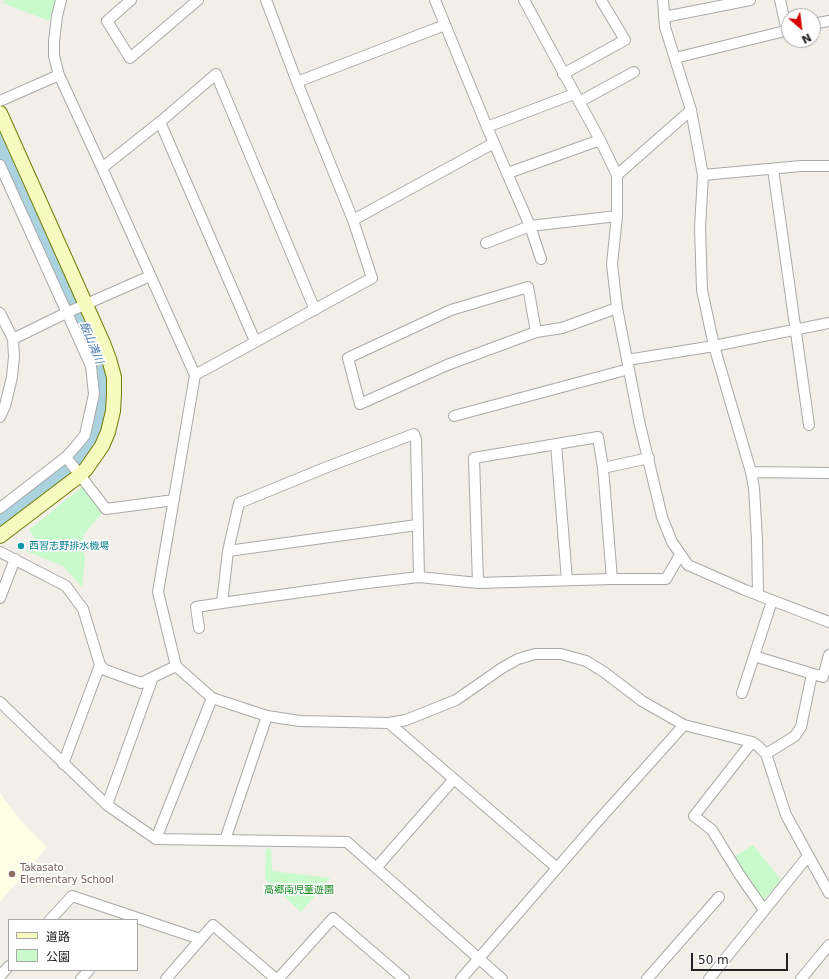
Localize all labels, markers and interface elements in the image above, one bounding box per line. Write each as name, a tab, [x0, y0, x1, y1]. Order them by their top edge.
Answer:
north arrow	[781, 8, 821, 48]
text: N	[799, 30, 814, 46]
water label: 飯山満川	[77, 320, 105, 366]
place label: 西習志野排水機場	[29, 540, 109, 552]
marker: 西習志野排水機場	[16, 541, 26, 551]
place label: Takasato Elementary School	[20, 862, 114, 886]
marker: Takasato Elementary School	[7, 869, 17, 879]
park label: 高郷南児童遊園	[264, 884, 334, 896]
legend	[8, 919, 138, 971]
text: 道路	[46, 930, 70, 944]
scale bar	[693, 945, 790, 971]
text: 公園	[46, 950, 70, 964]
text: 50 m	[698, 953, 729, 967]

